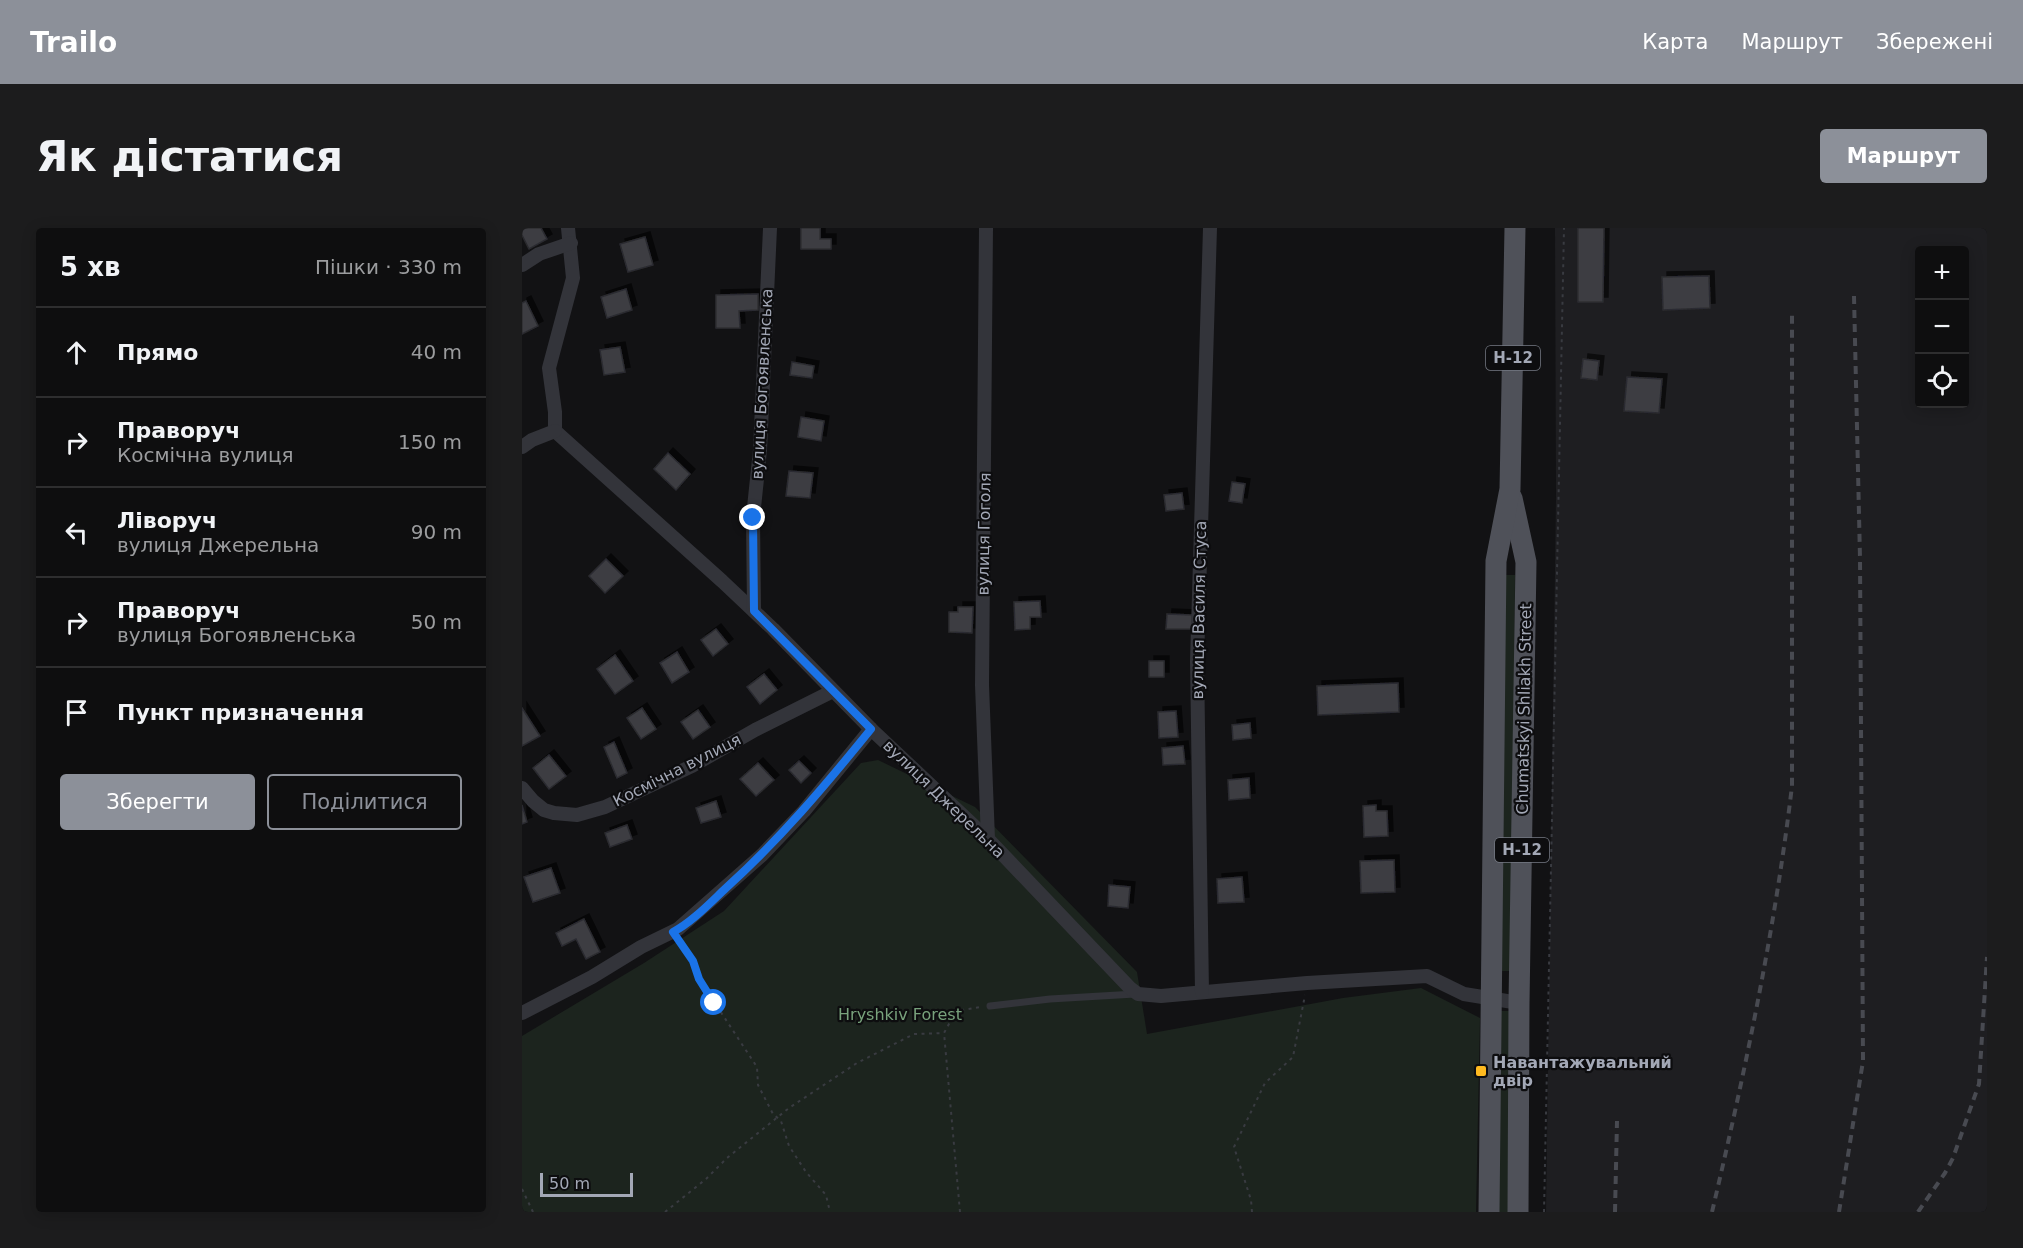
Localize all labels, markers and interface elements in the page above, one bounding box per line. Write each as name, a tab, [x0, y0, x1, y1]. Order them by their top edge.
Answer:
text: Trailo	[30, 26, 117, 59]
text: Карта	[1642, 30, 1708, 54]
text: Маршрут	[1741, 30, 1843, 54]
text: Збережені	[1876, 30, 1993, 54]
button: Маршрут	[1820, 129, 1987, 183]
text: Як дістатися	[36, 132, 343, 181]
map controls	[1915, 246, 1969, 408]
button: +	[1915, 246, 1969, 300]
text: 5 хв	[60, 252, 120, 282]
text: Пішки · 330 m	[315, 255, 462, 279]
street label: вулиця Богоявленська	[748, 288, 776, 480]
button: −	[1915, 300, 1969, 354]
icon: ahead	[60, 336, 93, 369]
text: Прямо	[117, 340, 198, 365]
text: 40 m	[411, 340, 462, 364]
road number: Н-12	[1486, 346, 1540, 370]
button: locate	[1915, 354, 1969, 408]
text: Праворуч	[117, 418, 240, 443]
icon: right	[60, 426, 93, 459]
text: 150 m	[398, 430, 462, 454]
text: Космічна вулиця	[117, 443, 294, 467]
street label: вулиця Гоголя	[973, 472, 995, 596]
route end	[739, 504, 765, 530]
text: Ліворуч	[117, 508, 217, 533]
icon: left	[60, 516, 93, 549]
text: 90 m	[411, 520, 462, 544]
street label: вулиця Василя Стуса	[1188, 521, 1210, 699]
text: вулиця Джерельна	[117, 533, 319, 557]
text: Праворуч	[117, 598, 240, 623]
street label: Chumatskyi Shliakh Street	[1513, 603, 1535, 815]
icon: right	[60, 606, 93, 639]
text: 50 m	[411, 610, 462, 634]
text: вулиця Богоявленська	[117, 623, 356, 647]
icon: arrive	[60, 696, 93, 729]
text: Пункт призначення	[117, 700, 364, 725]
street label: Космічна вулиця	[610, 729, 744, 811]
street label: вулиця Джерельна	[879, 736, 1009, 862]
button: Зберегти	[60, 774, 255, 830]
button: Поділитися	[267, 774, 462, 830]
road number: Н-12	[1495, 838, 1549, 862]
route start	[700, 989, 726, 1015]
park label: Hryshkiv Forest	[838, 1005, 962, 1024]
place label: Навантажувальний двір	[1493, 1053, 1672, 1090]
marker: Навантажувальний двір	[1474, 1064, 1488, 1078]
scale bar	[540, 1170, 633, 1198]
text: 50 m	[549, 1174, 590, 1193]

